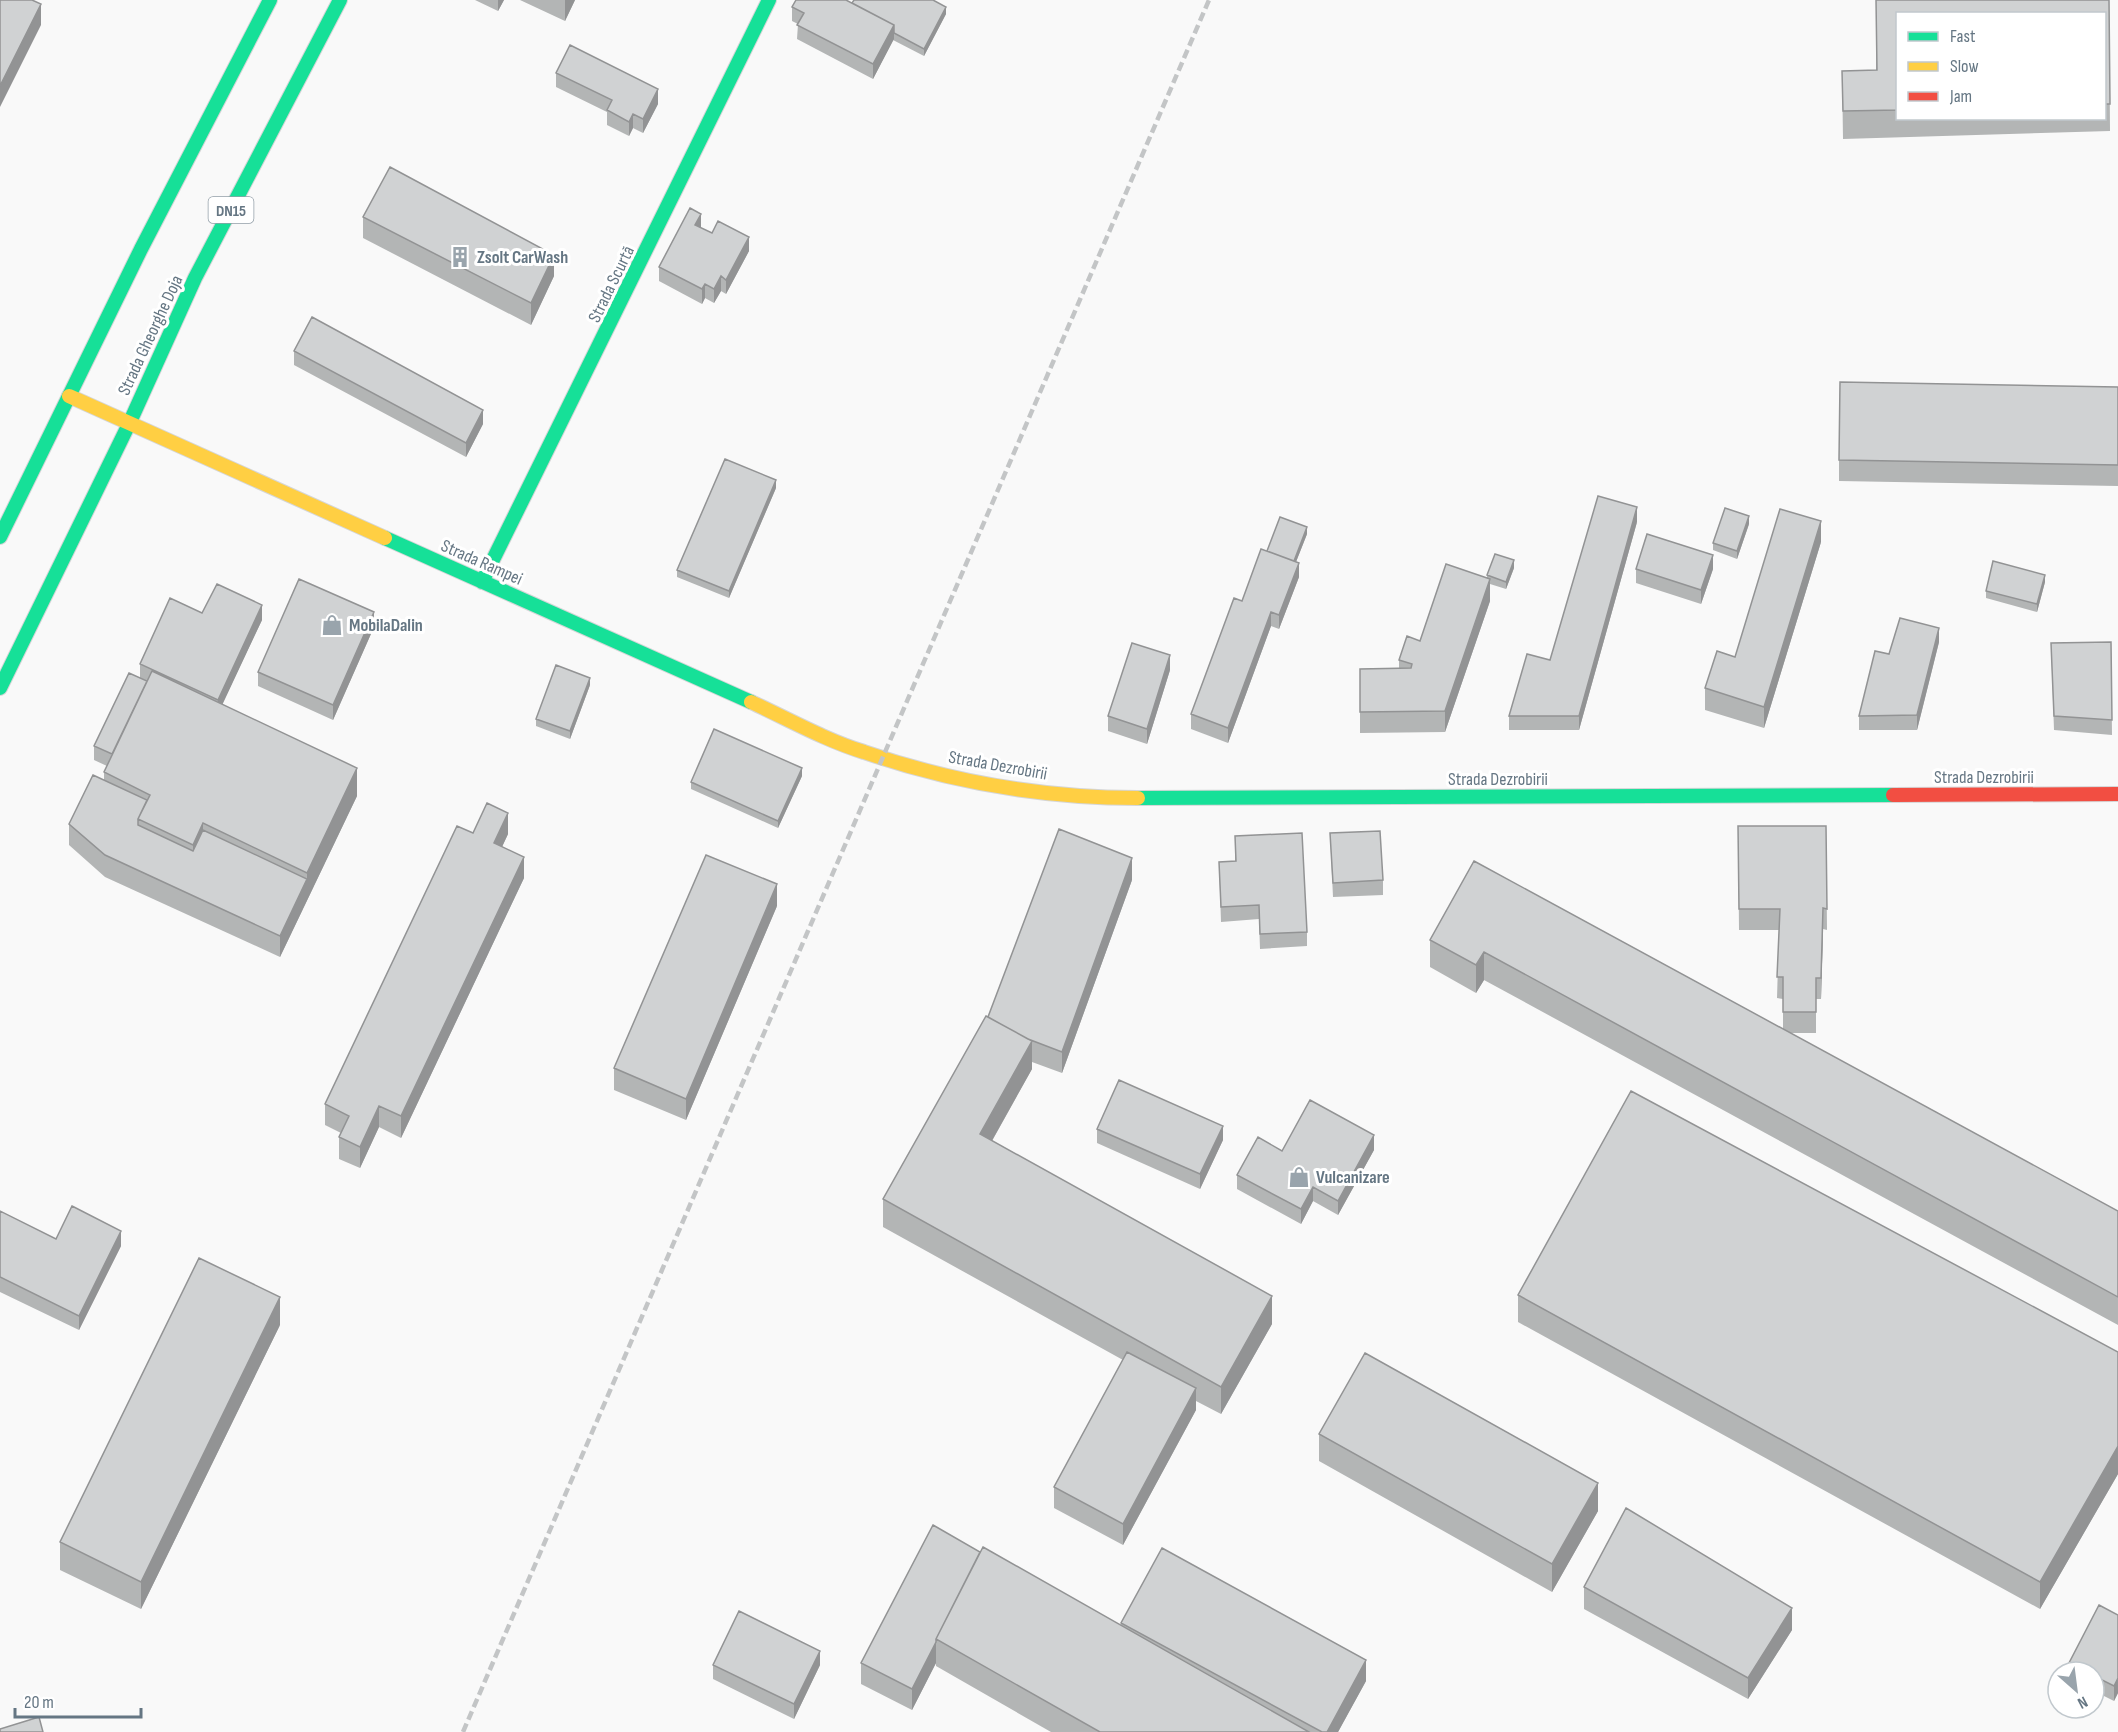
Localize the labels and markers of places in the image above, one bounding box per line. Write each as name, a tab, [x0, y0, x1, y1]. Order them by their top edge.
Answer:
building icon: Zsolt CarWash	[448, 245, 472, 269]
place label: Zsolt CarWash	[477, 247, 568, 268]
shop icon: MobilaDalin	[320, 613, 344, 637]
place label: MobilaDalin	[349, 615, 423, 636]
shop icon: Vulcanizare	[1287, 1165, 1311, 1189]
place label: Vulcanizare	[1316, 1167, 1390, 1188]

